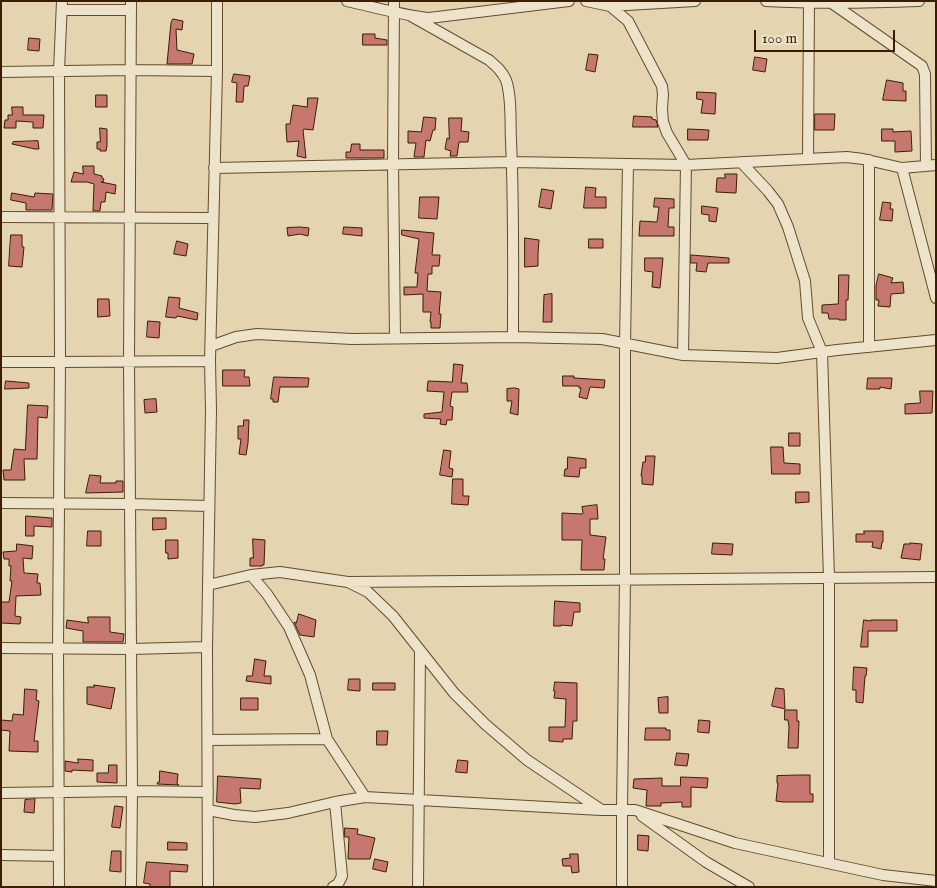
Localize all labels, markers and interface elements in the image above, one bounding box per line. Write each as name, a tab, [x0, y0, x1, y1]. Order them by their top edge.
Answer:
scale bar	[757, 20, 898, 52]
text: 100 m	[762, 29, 797, 48]

